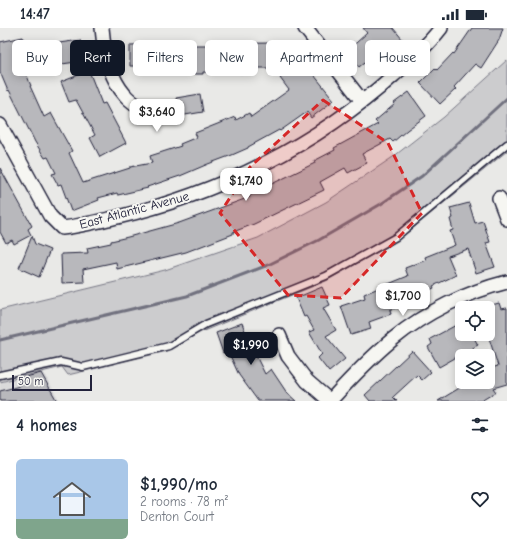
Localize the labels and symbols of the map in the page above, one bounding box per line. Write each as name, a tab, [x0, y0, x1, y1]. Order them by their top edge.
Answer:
pin: $3,640	[124, 99, 190, 133]
pin: $1,740	[213, 168, 279, 202]
street label: East Atlantic Avenue	[78, 188, 191, 232]
pin: $1,700	[370, 283, 436, 317]
pin: $1,990	[218, 332, 284, 366]
scale bar	[12, 373, 92, 392]

